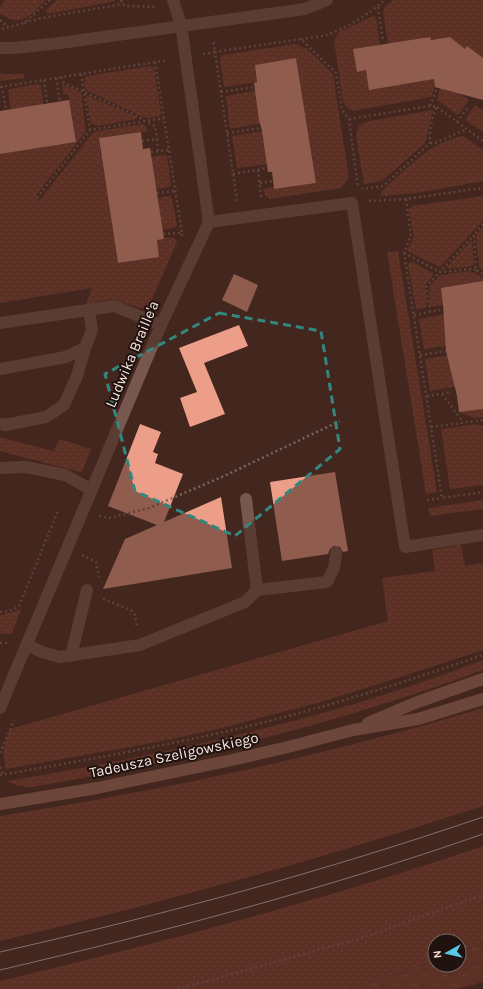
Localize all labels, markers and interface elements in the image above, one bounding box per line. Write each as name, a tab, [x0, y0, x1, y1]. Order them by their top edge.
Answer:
street label: Ludwika Braille'a	[101, 298, 163, 410]
street label: Tadeusza Szeligowskiego	[88, 728, 260, 782]
north arrow	[427, 933, 467, 973]
text: N	[431, 950, 445, 959]

